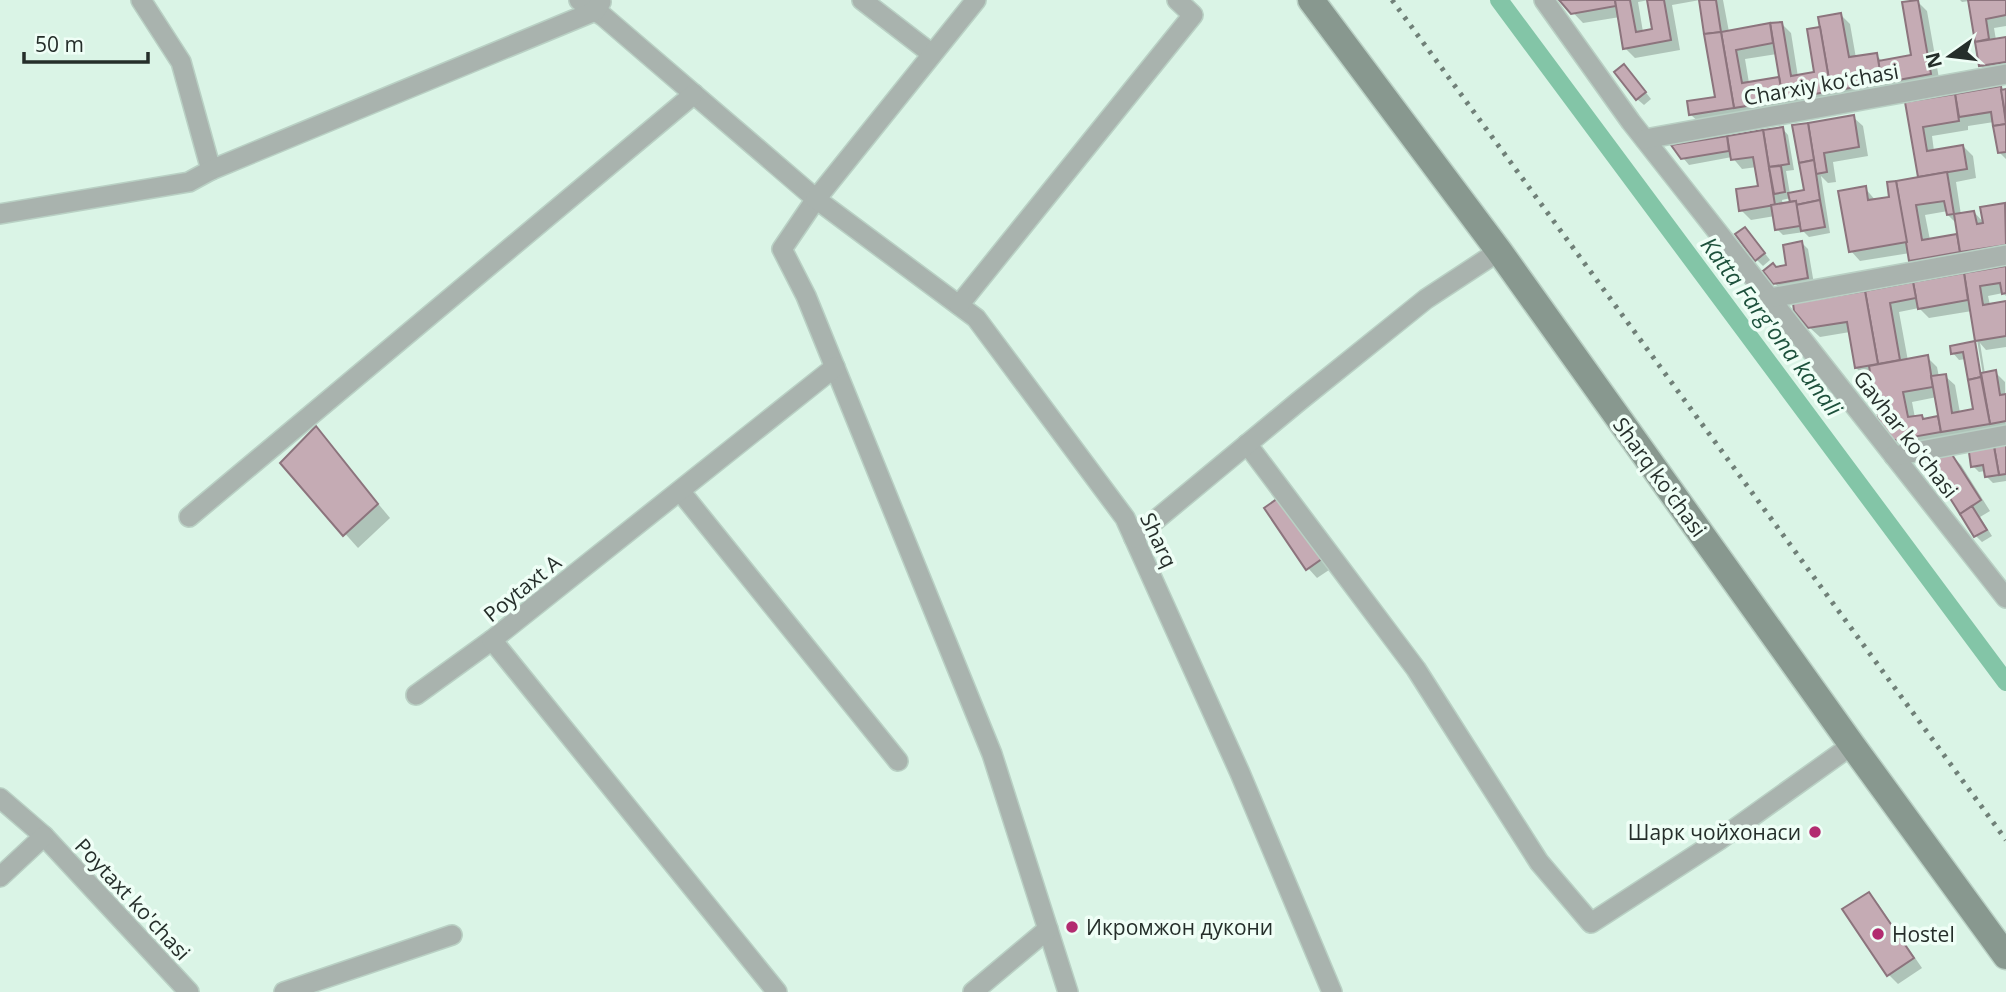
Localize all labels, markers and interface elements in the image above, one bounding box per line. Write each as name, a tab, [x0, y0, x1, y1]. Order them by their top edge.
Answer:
scale bar	[24, 21, 149, 65]
north arrow	[1915, 21, 1985, 91]
text: 50 m	[35, 30, 84, 58]
text: N	[1919, 49, 1948, 71]
street label: Charxiy koʻchasi	[1741, 57, 1901, 111]
water label: Katta Farg'ona kanali	[1694, 230, 1851, 423]
street label: Gavhar koʻchasi	[1847, 365, 1965, 503]
street label: Sharq ko'chasi	[1607, 412, 1713, 542]
street label: Sharq	[1134, 508, 1184, 572]
street label: Poytaxt A	[477, 548, 567, 628]
place label: Шарк чойхонаси	[1628, 818, 1801, 846]
marker: Шарк чойхонаси	[1807, 824, 1823, 840]
street label: Poytaxt ko'chasi	[69, 832, 197, 966]
place label: Икромжон дукони	[1086, 913, 1273, 941]
marker: Икромжон дукони	[1064, 919, 1080, 935]
place label: Hostel	[1892, 920, 1955, 948]
marker: Hostel	[1870, 926, 1886, 942]

